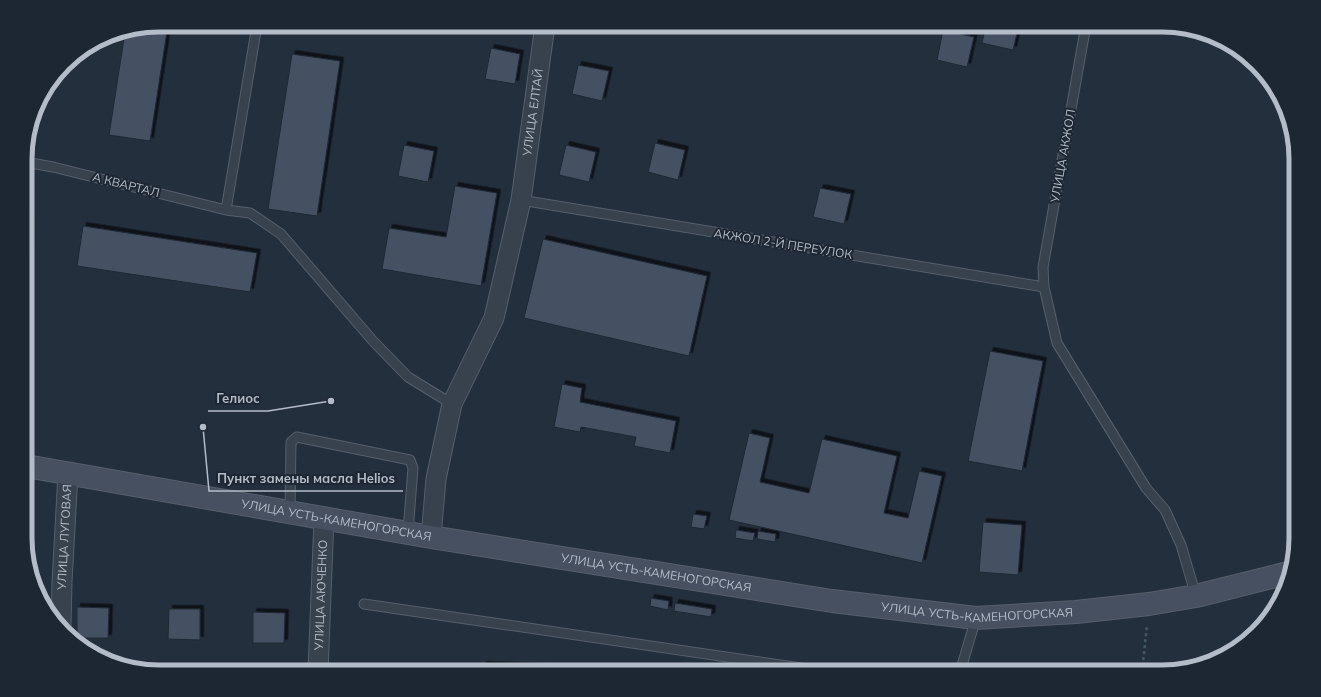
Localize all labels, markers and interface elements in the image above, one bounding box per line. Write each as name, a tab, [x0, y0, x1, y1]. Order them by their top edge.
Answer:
street label: УЛИЦА ЕЛТАЙ	[519, 68, 546, 158]
street label: УЛИЦА АКЖОЛ	[1047, 108, 1078, 205]
street label: А КВАРТАЛ	[91, 169, 161, 200]
street label: АКЖОЛ 2-Й ПЕРЕУЛОК	[713, 225, 853, 262]
callout: Гелиос	[208, 386, 268, 411]
text: Гелиос	[216, 390, 260, 406]
callout: Пункт замены масла Helios	[209, 466, 403, 491]
text: Пункт замены масла Helios	[217, 470, 395, 487]
street label: УЛИЦА ЛУГОВАЯ	[54, 484, 74, 591]
street label: УЛИЦА УСТЬ-КАМЕНОГОРСКАЯ	[239, 496, 433, 544]
street label: УЛИЦА АЮЧЕНКО	[311, 539, 330, 652]
street label: УЛИЦА УСТЬ-КАМЕНОГОРСКАЯ	[559, 550, 752, 595]
street label: УЛИЦА УСТЬ-КАМЕНОГОРСКАЯ	[879, 599, 1073, 625]

